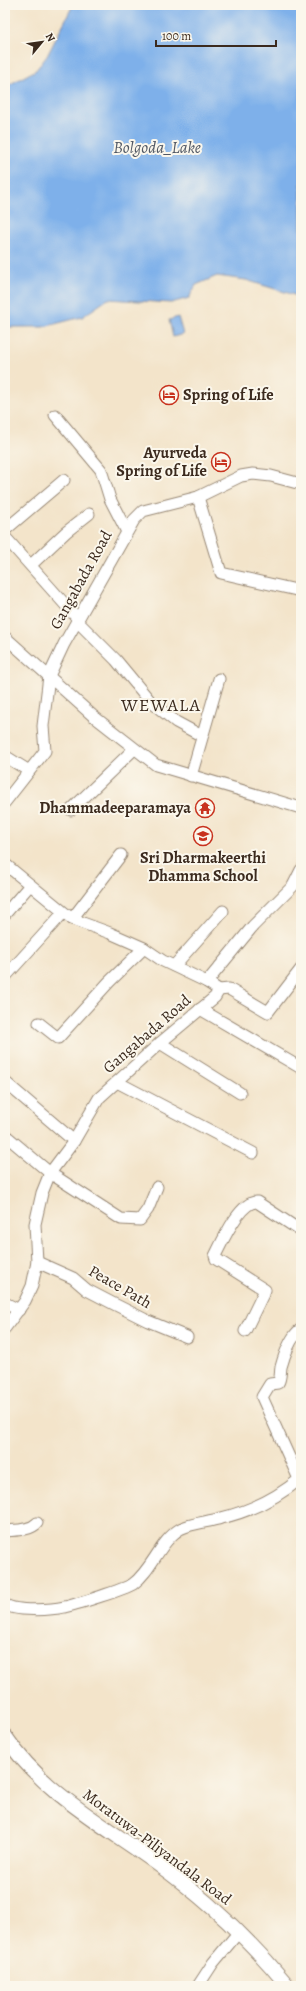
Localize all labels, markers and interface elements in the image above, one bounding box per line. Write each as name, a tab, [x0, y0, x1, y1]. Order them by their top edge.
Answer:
north arrow	[22, 22, 62, 62]
scale bar	[156, 22, 276, 48]
text: 100 m	[162, 28, 191, 44]
text: N	[42, 30, 59, 45]
water label: Bolgoda_Lake	[113, 136, 201, 159]
hotel icon: Spring of Life	[158, 384, 180, 406]
place label: Spring of Life	[183, 384, 274, 406]
place label: Ayurveda Spring of Life	[116, 442, 207, 482]
hotel icon: Ayurveda Spring of Life	[210, 451, 232, 473]
street label: Gangabada Road	[45, 526, 118, 633]
district label: WEWALA	[120, 693, 201, 717]
place label: Dhammadeeparamaya	[39, 797, 191, 819]
temple icon: Dhammadeeparamaya	[194, 797, 216, 819]
school or university icon: Sri Dharmakeerthi Dhamma School	[192, 825, 214, 847]
place label: Sri Dharmakeerthi Dhamma School	[140, 847, 266, 887]
street label: Gangabada Road	[98, 989, 196, 1078]
street label: Peace Path	[84, 1260, 156, 1314]
street label: Moratuwa-Piliyandala Road	[78, 1784, 236, 1911]

